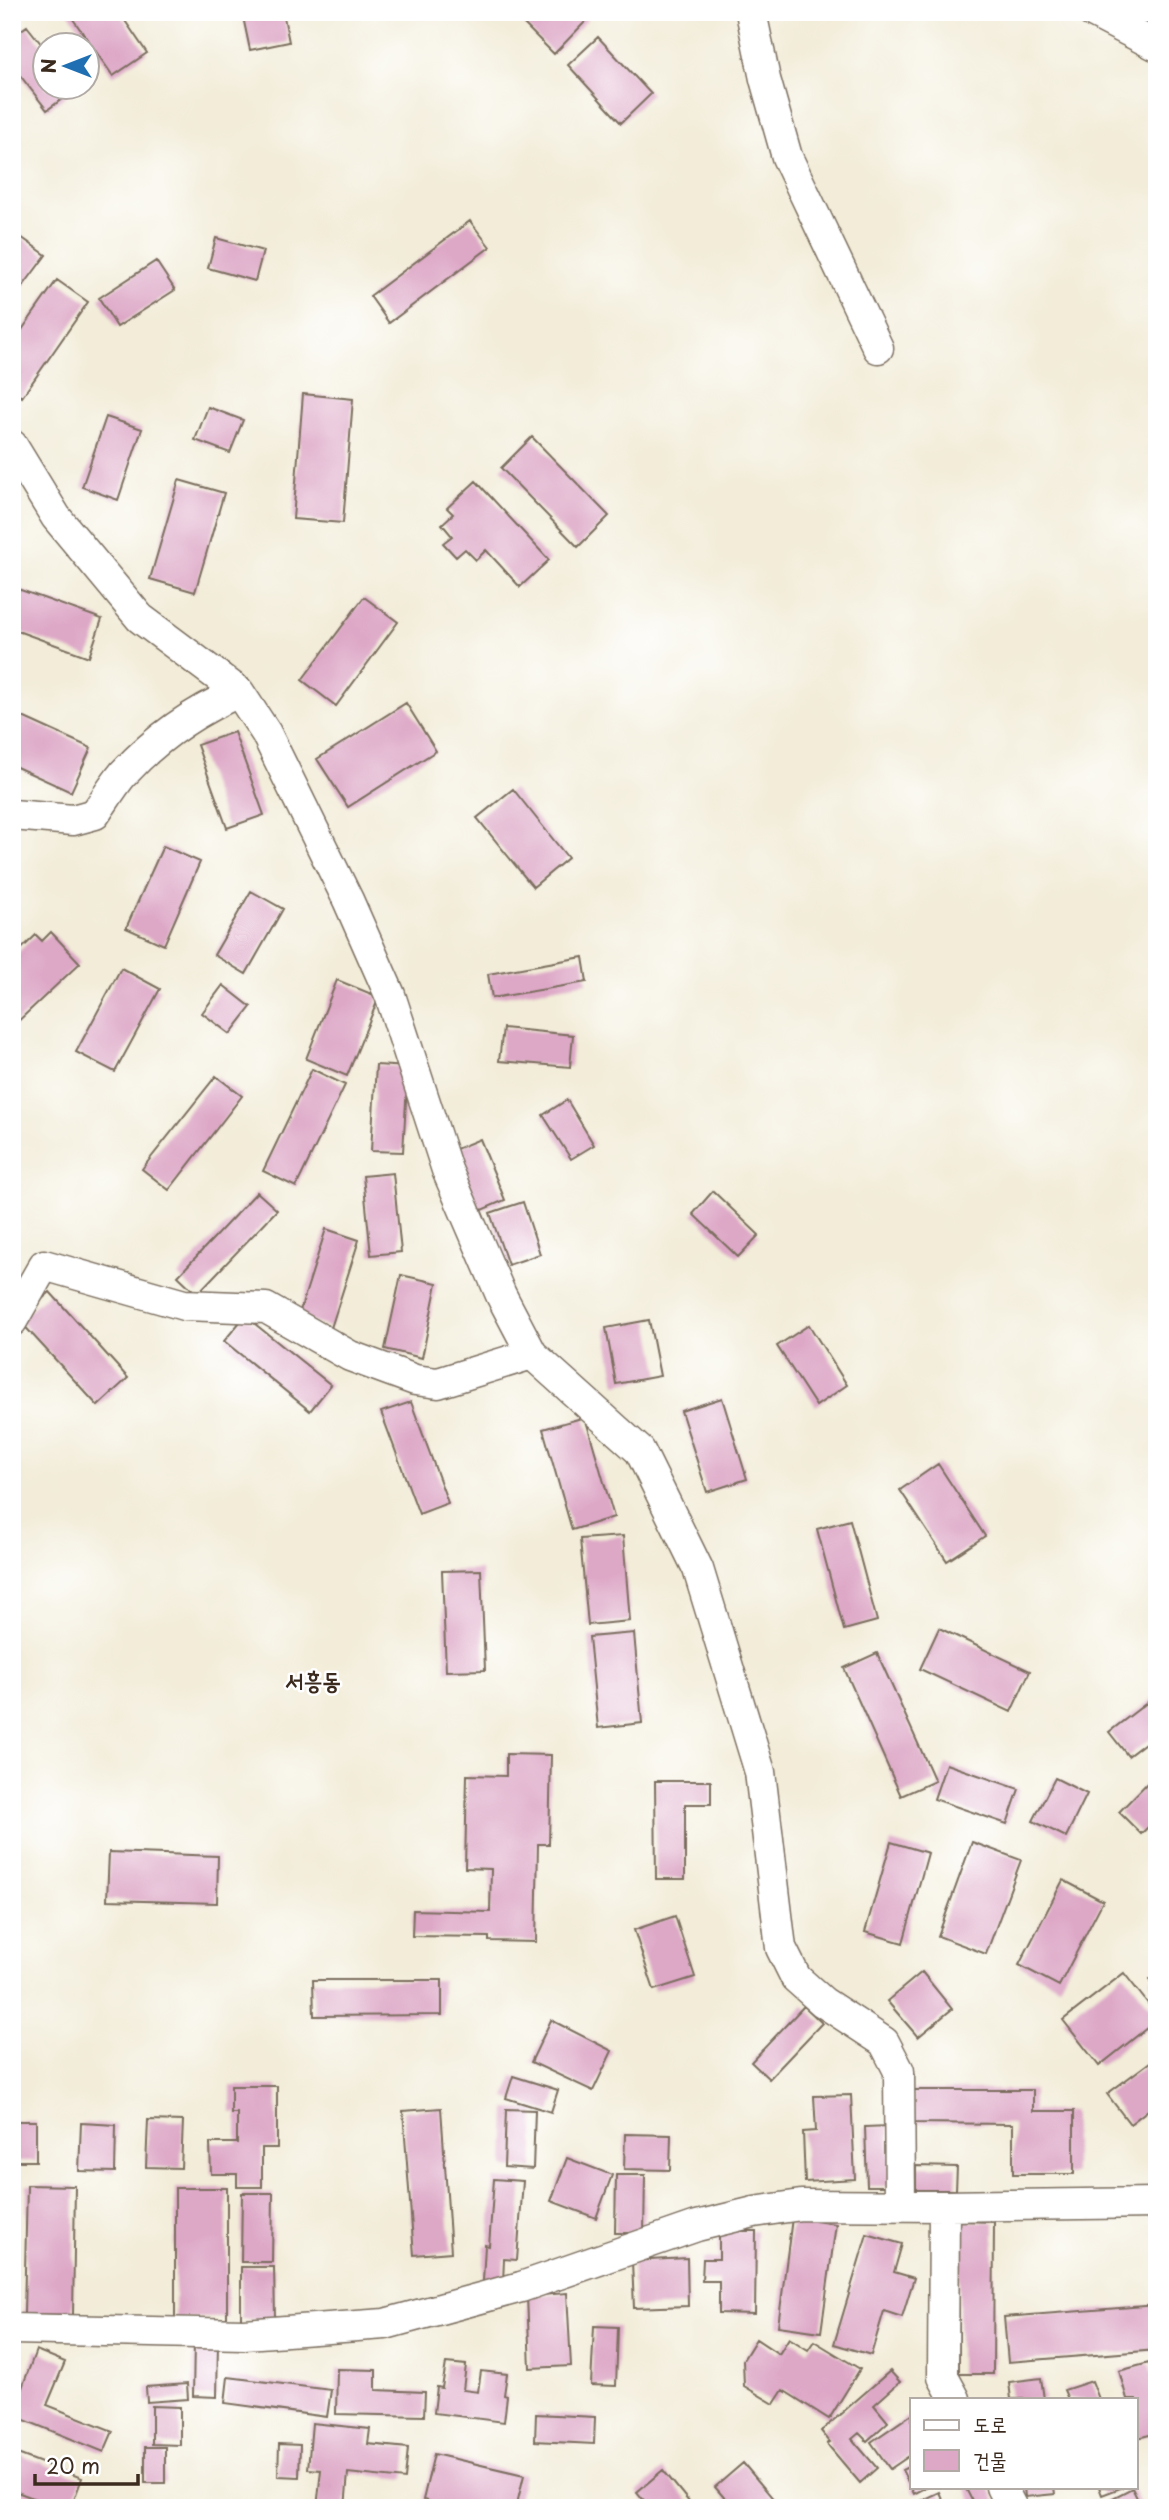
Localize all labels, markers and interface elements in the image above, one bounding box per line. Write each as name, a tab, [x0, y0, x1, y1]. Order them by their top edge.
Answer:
north arrow	[32, 32, 102, 102]
text: N	[34, 58, 62, 74]
district label: 서흥동	[285, 1662, 341, 1697]
legend	[910, 2398, 1138, 2488]
text: 도로	[973, 2407, 1007, 2439]
scale bar	[35, 2443, 138, 2487]
text: 건물	[973, 2443, 1007, 2475]
text: 20 m	[46, 2449, 100, 2481]

